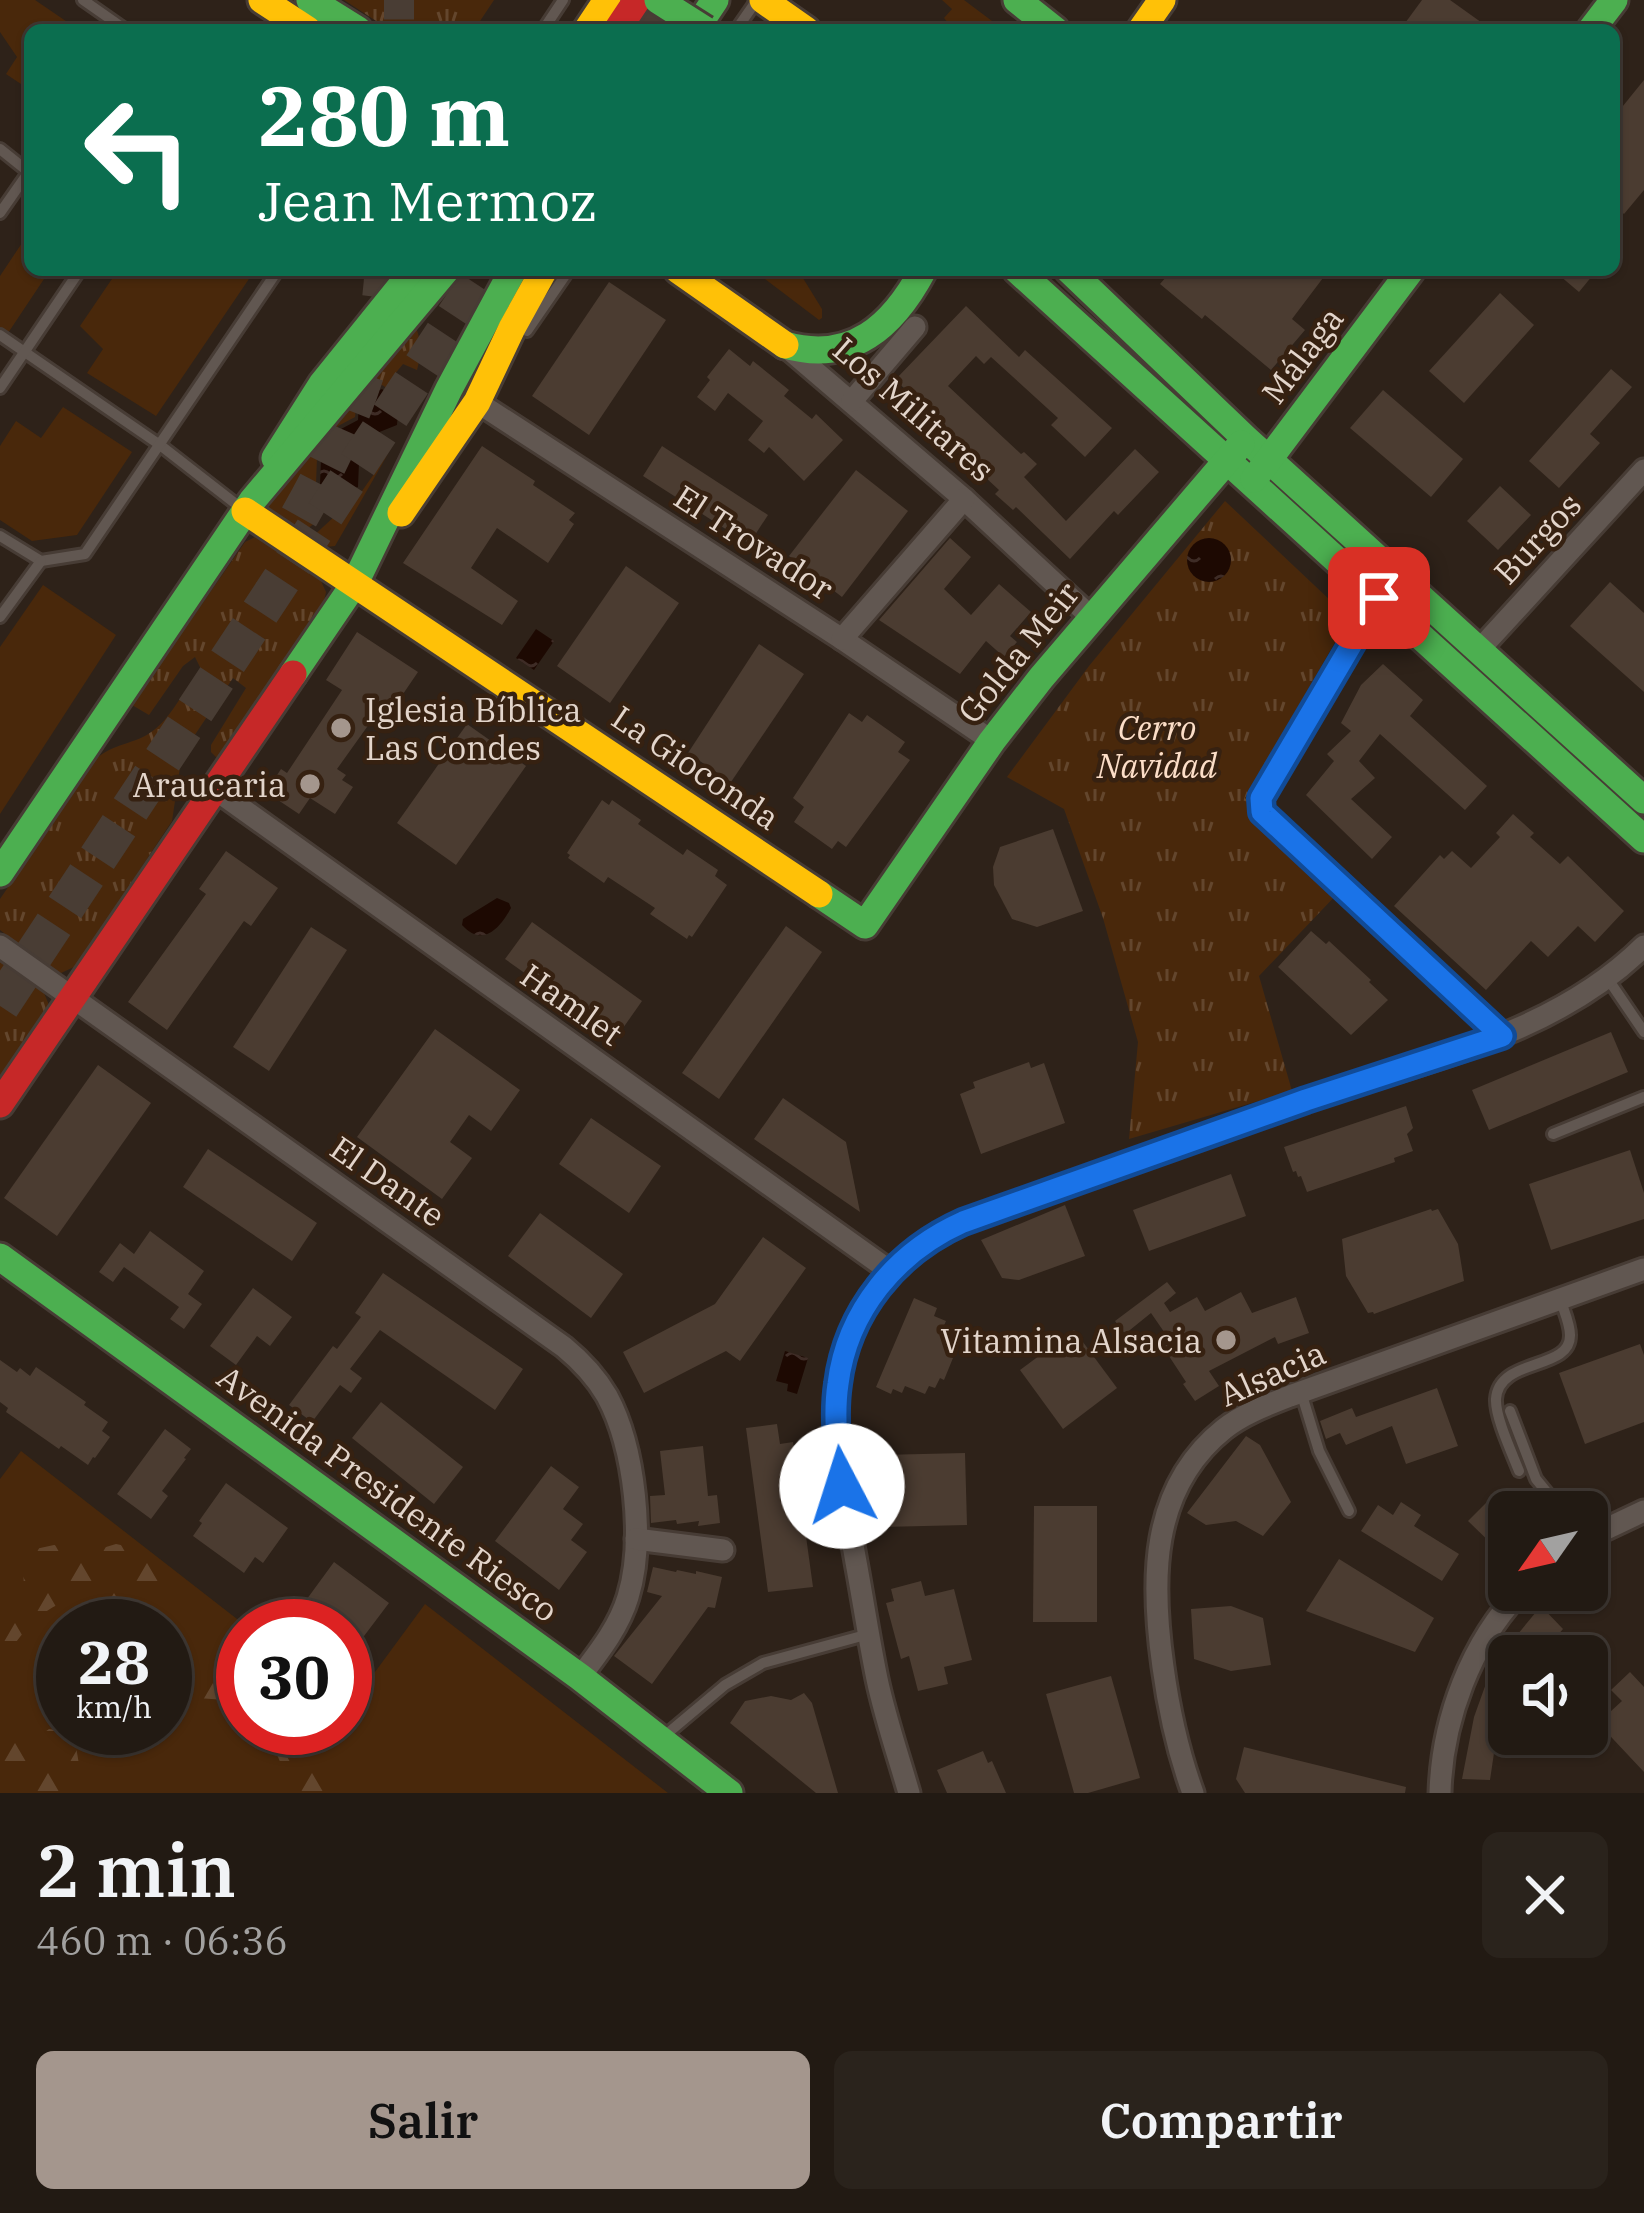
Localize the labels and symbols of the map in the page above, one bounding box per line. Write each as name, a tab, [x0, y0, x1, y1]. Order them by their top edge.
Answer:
street label: Málaga	[1252, 298, 1352, 412]
street label: Los Militares	[825, 327, 1003, 491]
street label: El Trovador	[666, 475, 842, 610]
street label: Burgos	[1484, 483, 1590, 593]
pin	[1328, 547, 1430, 649]
street label: Golda Meir	[948, 572, 1088, 731]
place label: Iglesia Bíblica Las Condes	[365, 688, 582, 769]
street label: La Gioconda	[604, 695, 788, 839]
park label: Cerro Navidad	[1096, 706, 1218, 787]
marker: Iglesia Bíblica Las Condes	[328, 715, 354, 741]
place label: Araucaria	[132, 763, 286, 806]
marker: Araucaria	[297, 771, 323, 797]
street label: Hamlet	[513, 953, 631, 1055]
street label: El Dante	[322, 1126, 454, 1236]
place label: Vitamina Alsacia	[940, 1319, 1202, 1362]
marker: Vitamina Alsacia	[1213, 1327, 1239, 1353]
street label: Alsacia	[1212, 1331, 1332, 1415]
street label: Avenida Presidente Riesco	[209, 1355, 567, 1631]
position arrow	[779, 1423, 905, 1549]
north arrow	[1488, 1491, 1608, 1611]
speed limit sign: 30	[216, 1599, 372, 1755]

